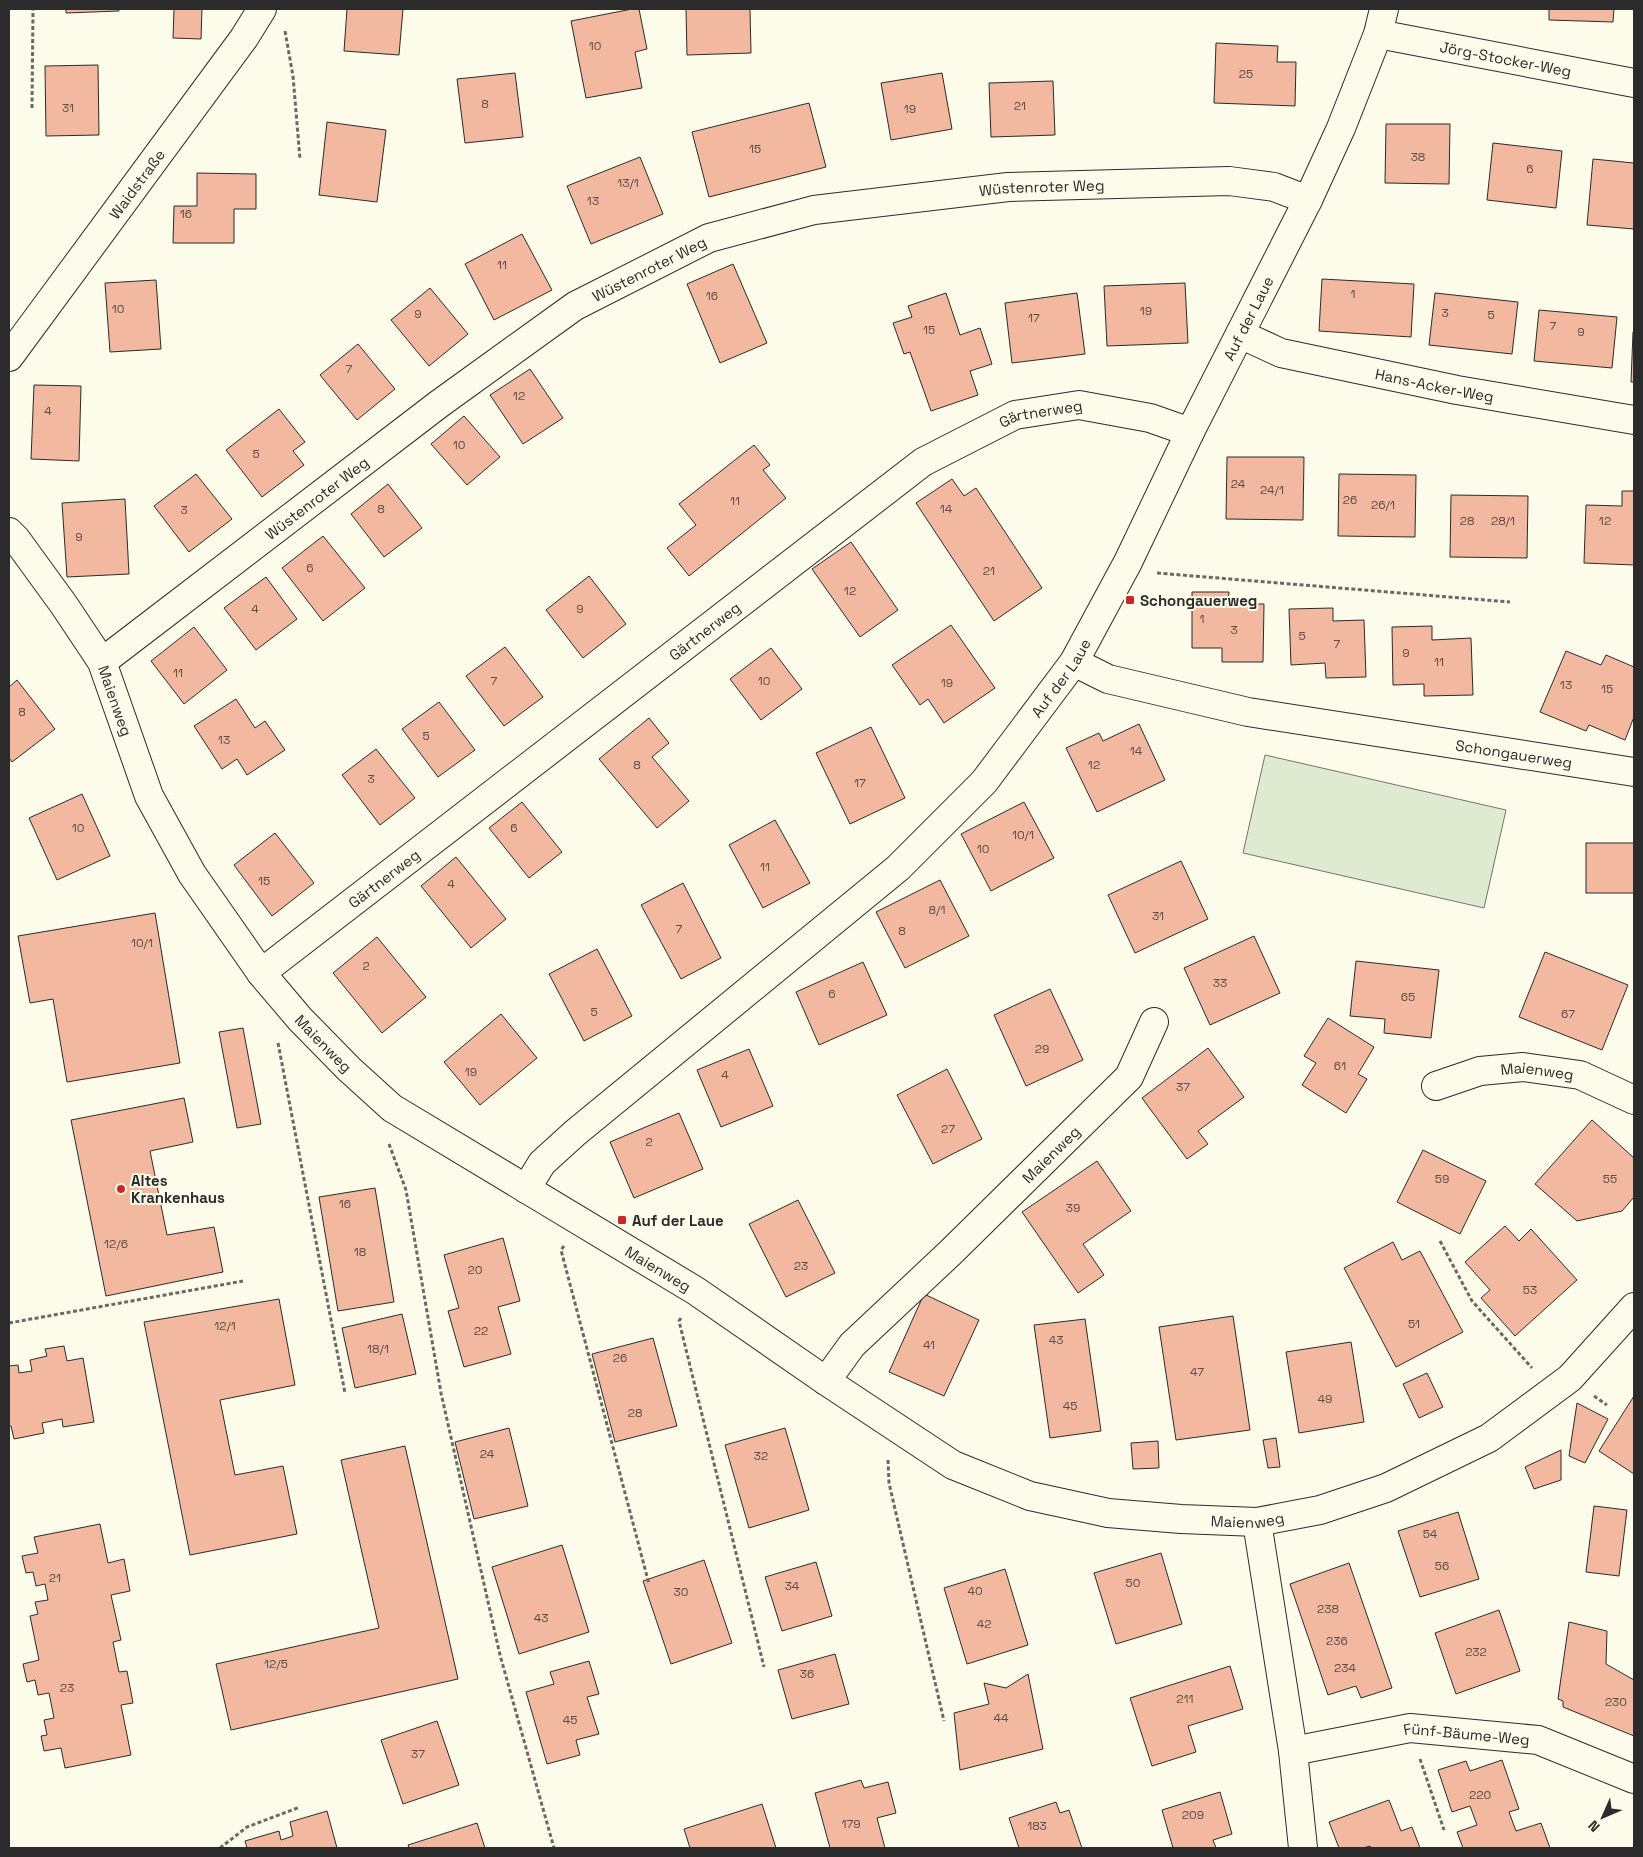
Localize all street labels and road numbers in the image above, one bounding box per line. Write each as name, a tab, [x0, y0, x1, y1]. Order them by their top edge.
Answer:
street label: Jörg-Stocker-Weg	[1438, 37, 1573, 80]
street label: Waidstraße	[105, 145, 169, 223]
street label: Wüstenroter Weg	[978, 175, 1105, 200]
street label: Wüstenroter Weg	[589, 232, 709, 305]
street label: Auf der Laue	[1219, 273, 1277, 363]
street label: Hans-Acker-Weg	[1373, 364, 1495, 406]
street label: Gärtnerweg	[995, 395, 1084, 431]
street label: Wüstenroter Weg	[261, 452, 372, 544]
street label: Gärtnerweg	[665, 597, 744, 664]
street label: Auf der Laue	[1026, 635, 1094, 721]
street label: Maienweg	[94, 663, 137, 739]
street label: Schongauerweg	[1454, 735, 1574, 772]
street label: Gärtnerweg	[344, 845, 423, 912]
street label: Maienweg	[291, 1010, 356, 1076]
street label: Maienweg	[1500, 1057, 1575, 1084]
street label: Maienweg	[1018, 1121, 1084, 1187]
street label: Maienweg	[622, 1241, 695, 1295]
street label: Maienweg	[1210, 1508, 1286, 1532]
street label: Fünf-Bäume-Weg	[1402, 1718, 1531, 1749]

